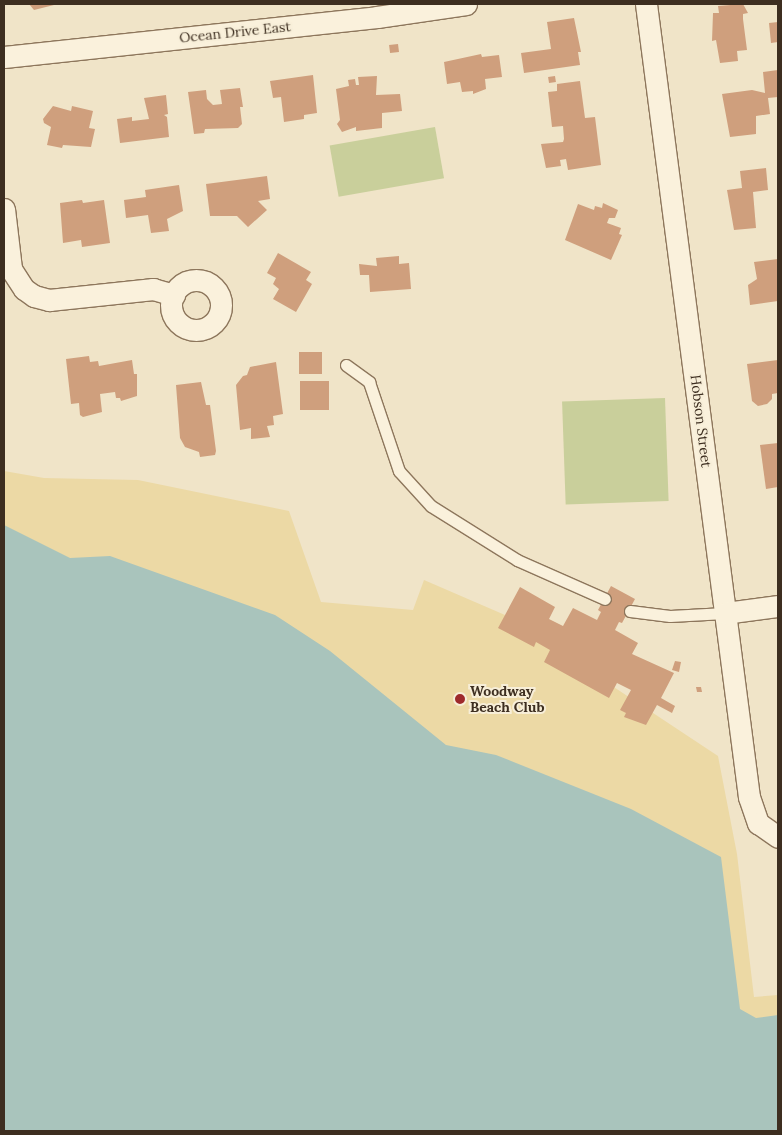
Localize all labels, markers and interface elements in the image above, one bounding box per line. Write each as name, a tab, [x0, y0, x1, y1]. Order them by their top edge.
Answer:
street label: Ocean Drive East	[178, 18, 292, 46]
street label: Hobson Street	[687, 374, 715, 468]
place label: Woodway Beach Club	[470, 683, 544, 716]
marker: Woodway Beach Club	[454, 693, 466, 705]

